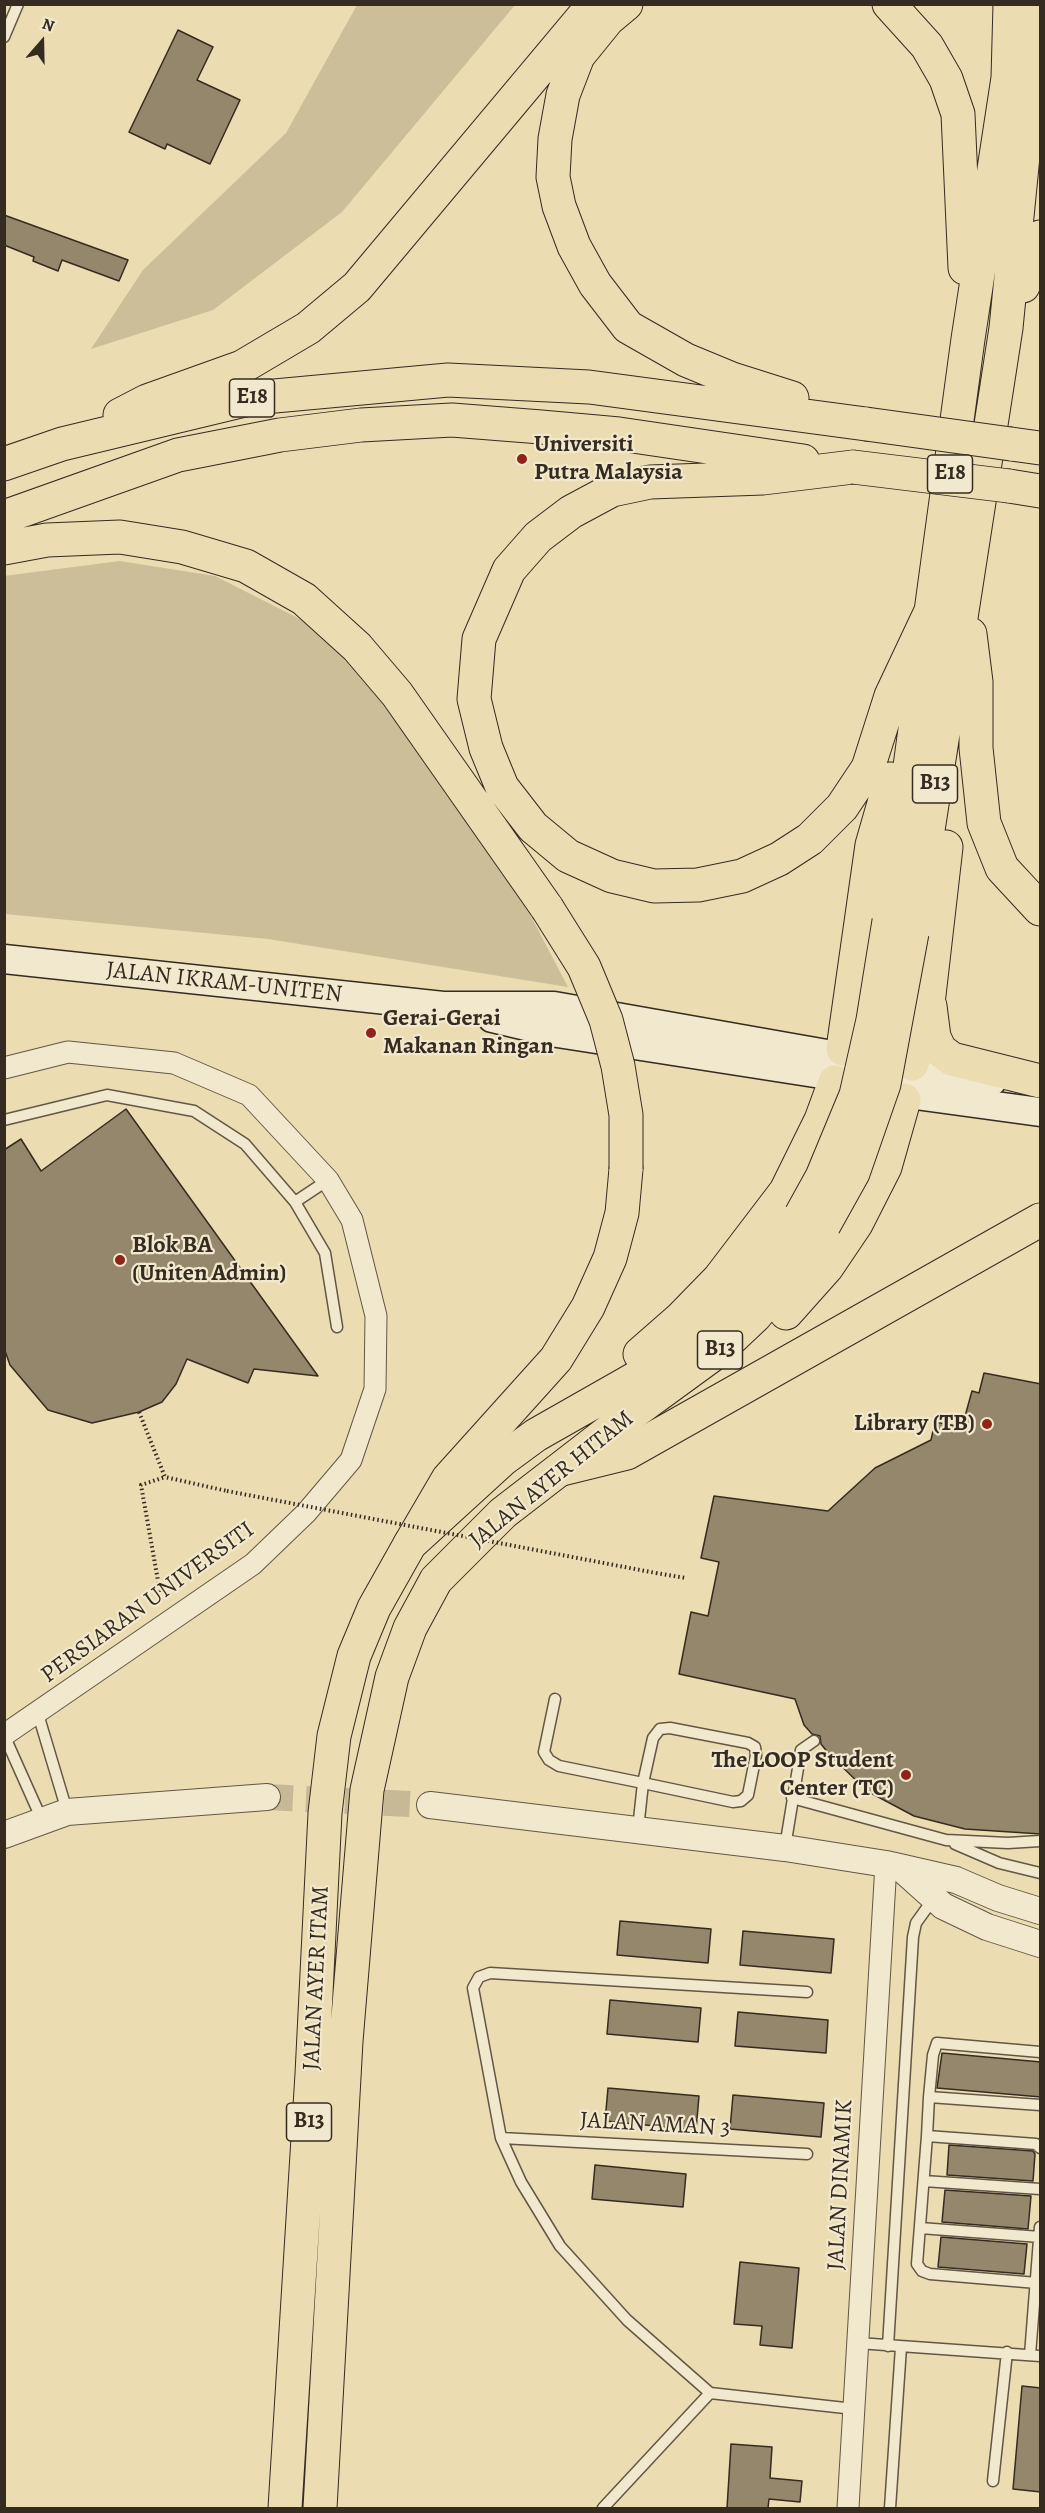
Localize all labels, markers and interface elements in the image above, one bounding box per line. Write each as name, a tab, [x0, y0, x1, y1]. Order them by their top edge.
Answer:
north arrow	[12, 12, 72, 72]
text: N	[39, 13, 57, 37]
road number: E18	[230, 379, 274, 417]
place label: Universiti Putra Malaysia	[534, 431, 683, 487]
marker: Universiti Putra Malaysia	[515, 452, 529, 466]
road number: E18	[928, 455, 972, 493]
road number: B13	[912, 765, 958, 803]
street label: JALAN IKRAM-UNITEN	[105, 956, 343, 1010]
place label: Gerai-Gerai Makanan Ringan	[383, 1005, 554, 1061]
marker: Gerai-Gerai Makanan Ringan	[364, 1026, 378, 1040]
place label: Blok BA (Uniten Admin)	[132, 1232, 287, 1288]
marker: Blok BA (Uniten Admin)	[113, 1253, 127, 1267]
road number: B13	[698, 1331, 742, 1369]
street label: JALAN AYER HITAM	[464, 1405, 640, 1555]
place label: Library (TB)	[854, 1410, 975, 1438]
marker: Library (TB)	[980, 1417, 994, 1431]
street label: PERSIARAN UNIVERSITI	[36, 1516, 260, 1690]
place label: The LOOP Student Center (TC)	[712, 1747, 894, 1803]
marker: The LOOP Student Center (TC)	[899, 1768, 913, 1782]
street label: JALAN AYER ITAM	[298, 1885, 336, 2071]
street label: JALAN DINAMIK	[822, 2099, 860, 2271]
road number: B13	[286, 2103, 332, 2141]
street label: JALAN AMAN 3	[579, 2107, 731, 2143]

